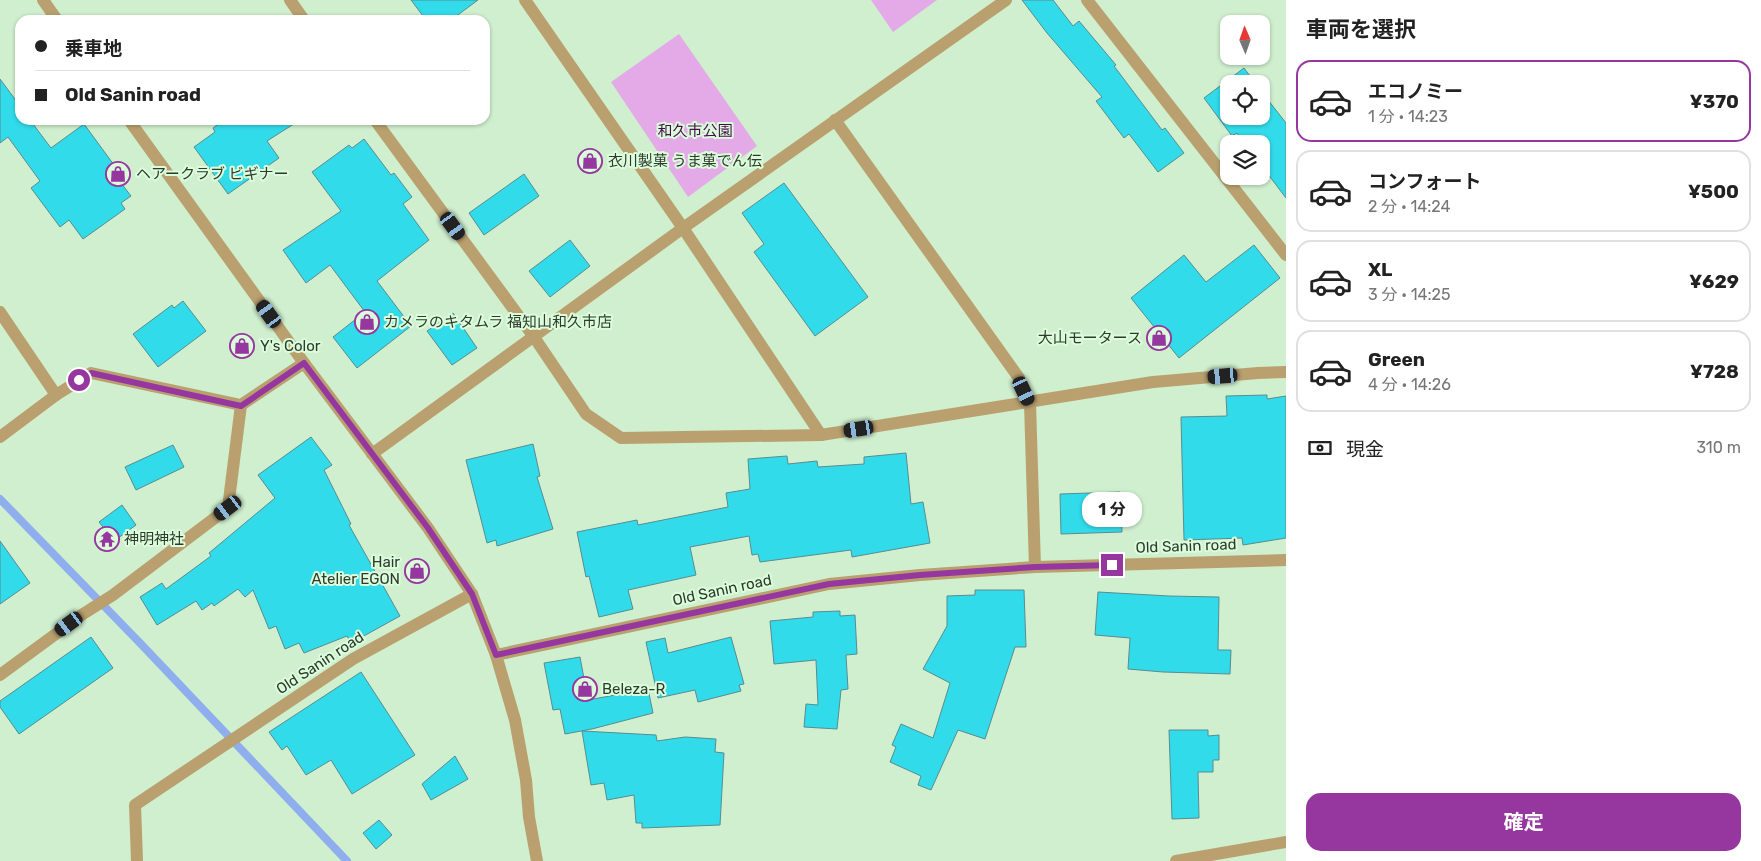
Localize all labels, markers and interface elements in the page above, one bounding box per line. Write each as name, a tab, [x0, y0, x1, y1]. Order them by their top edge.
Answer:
north arrow	[1220, 15, 1270, 65]
map controls	[1220, 15, 1270, 185]
text: 車両を選択	[1306, 16, 1416, 43]
text: 乗車地	[65, 37, 122, 60]
button: locate	[1220, 75, 1270, 125]
icon: car	[1308, 79, 1353, 124]
text: エコノミー	[1368, 80, 1463, 103]
text: Old Sanin road	[65, 83, 201, 106]
text: ¥370	[1690, 90, 1739, 113]
text: 1 分 · 14:23	[1368, 107, 1448, 126]
park label: 和久市公園	[657, 122, 733, 140]
button: layers	[1220, 135, 1270, 185]
shop icon: 衣川製菓 うま菓でん伝	[577, 148, 603, 174]
place label: 衣川製菓 うま菓でん伝	[608, 152, 762, 170]
shop icon: ヘアークラブ ビギナー	[105, 161, 131, 187]
place label: ヘアークラブ ビギナー	[136, 165, 289, 183]
icon: car	[1308, 169, 1353, 214]
text: コンフォート	[1368, 170, 1481, 193]
text: ¥500	[1688, 180, 1739, 203]
text: 2 分 · 14:24	[1368, 197, 1450, 216]
car	[438, 209, 467, 243]
text: XL	[1368, 258, 1392, 281]
icon: car	[1308, 259, 1353, 304]
text: ¥629	[1689, 270, 1739, 293]
text: 3 分 · 14:25	[1368, 285, 1450, 304]
car	[254, 297, 283, 331]
shop icon: カメラのキタムラ 福知山和久市店	[354, 309, 380, 335]
place label: カメラのキタムラ 福知山和久市店	[384, 313, 612, 331]
shop icon: 大山モータース	[1146, 325, 1172, 351]
place label: 大山モータース	[1038, 329, 1142, 347]
shop icon: Y's Color	[229, 333, 255, 359]
place label: Y's Color	[260, 337, 321, 355]
text: Green	[1368, 348, 1425, 371]
icon: car	[1308, 349, 1353, 394]
text: ¥728	[1690, 360, 1739, 383]
car	[1207, 367, 1238, 385]
route start	[68, 369, 90, 391]
car	[1010, 374, 1037, 408]
text: 4 分 · 14:26	[1368, 375, 1451, 394]
car	[843, 419, 874, 439]
icon: cash	[1306, 434, 1334, 462]
text: 現金	[1346, 438, 1384, 461]
text: 310 m	[1697, 438, 1741, 457]
callout: 1 分	[1082, 492, 1142, 528]
car	[211, 493, 244, 523]
text: 1 分	[1098, 500, 1126, 519]
temple icon: 神明神社	[94, 526, 120, 552]
place label: 神明神社	[124, 530, 184, 548]
street label: Old Sanin road	[1135, 535, 1237, 557]
place label: Hair Atelier EGON	[312, 553, 400, 588]
route end	[1101, 554, 1123, 576]
shop icon: Hair Atelier EGON	[404, 558, 430, 584]
street label: Old Sanin road	[671, 571, 773, 609]
car	[52, 609, 85, 639]
street label: Old Sanin road	[273, 628, 367, 698]
shop icon: Beleza-R	[572, 676, 598, 702]
place label: Beleza-R	[602, 680, 666, 698]
button: 確定	[1306, 793, 1741, 851]

